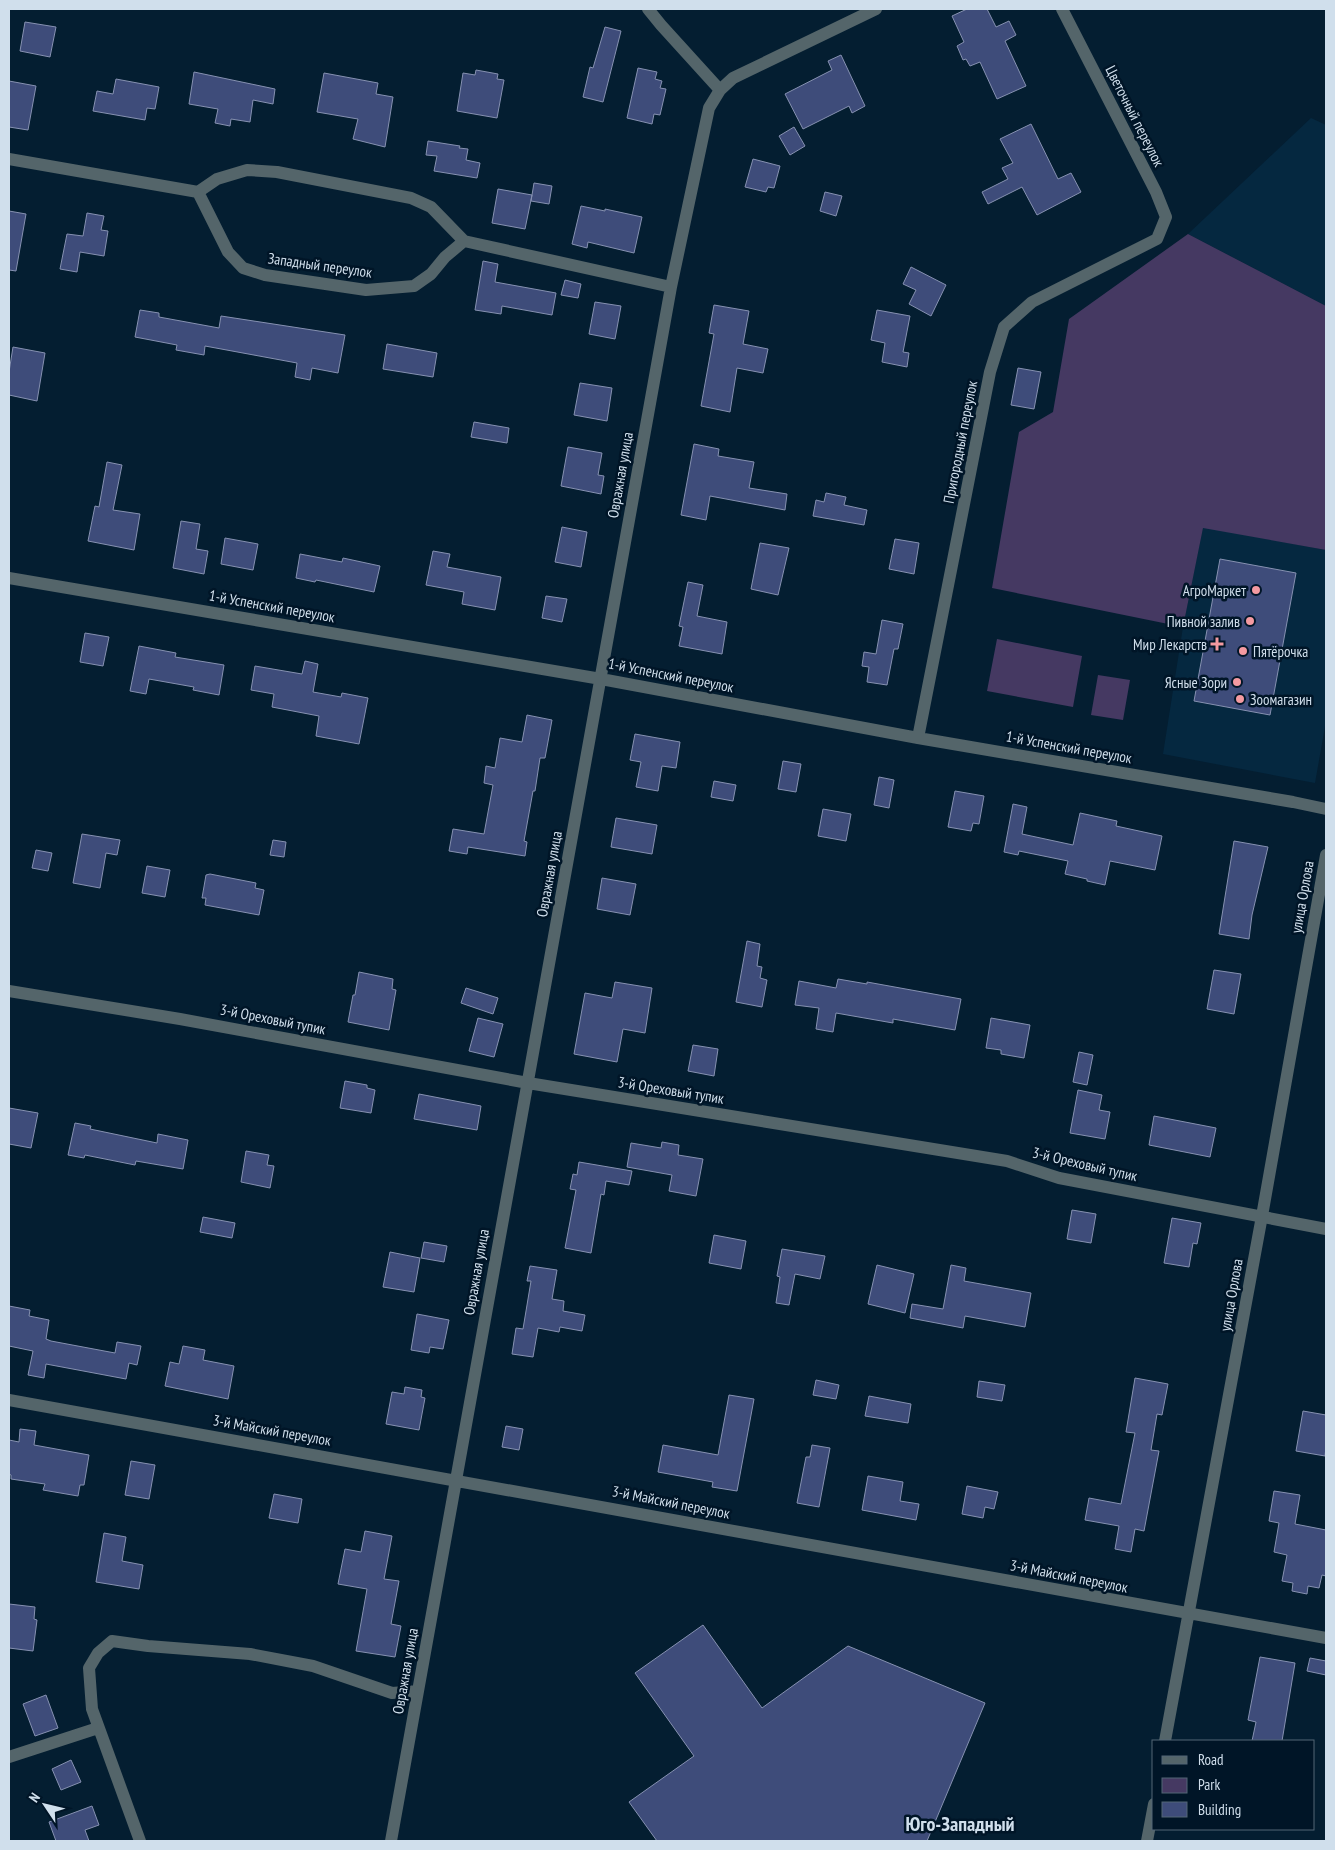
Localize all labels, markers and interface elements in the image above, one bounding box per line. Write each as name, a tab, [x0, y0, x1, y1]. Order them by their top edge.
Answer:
street label: Цветочный переулок	[1101, 62, 1169, 170]
street label: Западный переулок	[267, 248, 373, 282]
street label: Пригородный переулок	[939, 379, 981, 505]
street label: Овражная улица	[603, 430, 637, 520]
place label: АгроМаркет	[1183, 581, 1246, 600]
marker: АгроМаркет	[1250, 584, 1262, 596]
street label: 1-й Успенский переулок	[208, 586, 337, 626]
place label: Пивной залив	[1167, 612, 1240, 631]
marker: Пивной залив	[1244, 615, 1256, 627]
place label: Мир Лекарств	[1133, 635, 1207, 654]
marker: Мир Лекарств	[1211, 638, 1223, 650]
place label: Пятёрочка	[1253, 642, 1308, 661]
marker: Пятёрочка	[1237, 645, 1249, 657]
street label: 1-й Успенский переулок	[607, 654, 736, 697]
place label: Ясные Зори	[1165, 673, 1227, 692]
marker: Ясные Зори	[1231, 676, 1243, 688]
place label: Зоомагазин	[1250, 690, 1312, 709]
marker: Зоомагазин	[1234, 693, 1246, 705]
street label: 1-й Успенский переулок	[1005, 727, 1134, 767]
street label: Овражная улица	[532, 829, 566, 919]
street label: улица Орлова	[1286, 859, 1318, 935]
street label: 3-й Ореховый тупик	[219, 999, 328, 1039]
street label: 3-й Ореховый тупик	[617, 1072, 726, 1108]
street label: 3-й Ореховый тупик	[1031, 1143, 1140, 1185]
street label: Овражная улица	[459, 1227, 493, 1317]
street label: улица Орлова	[1215, 1257, 1247, 1333]
street label: 3-й Майский переулок	[212, 1410, 333, 1450]
street label: 3-й Майский переулок	[611, 1481, 732, 1523]
street label: 3-й Майский переулок	[1009, 1555, 1130, 1597]
street label: Овражная улица	[388, 1626, 422, 1716]
legend	[1152, 1740, 1315, 1830]
text: Road	[1198, 1750, 1224, 1769]
text: Park	[1198, 1775, 1220, 1794]
north arrow	[20, 1780, 70, 1830]
text: N	[25, 1789, 44, 1806]
text: Building	[1198, 1800, 1241, 1819]
district label: Юго-Западный	[905, 1811, 1015, 1837]

